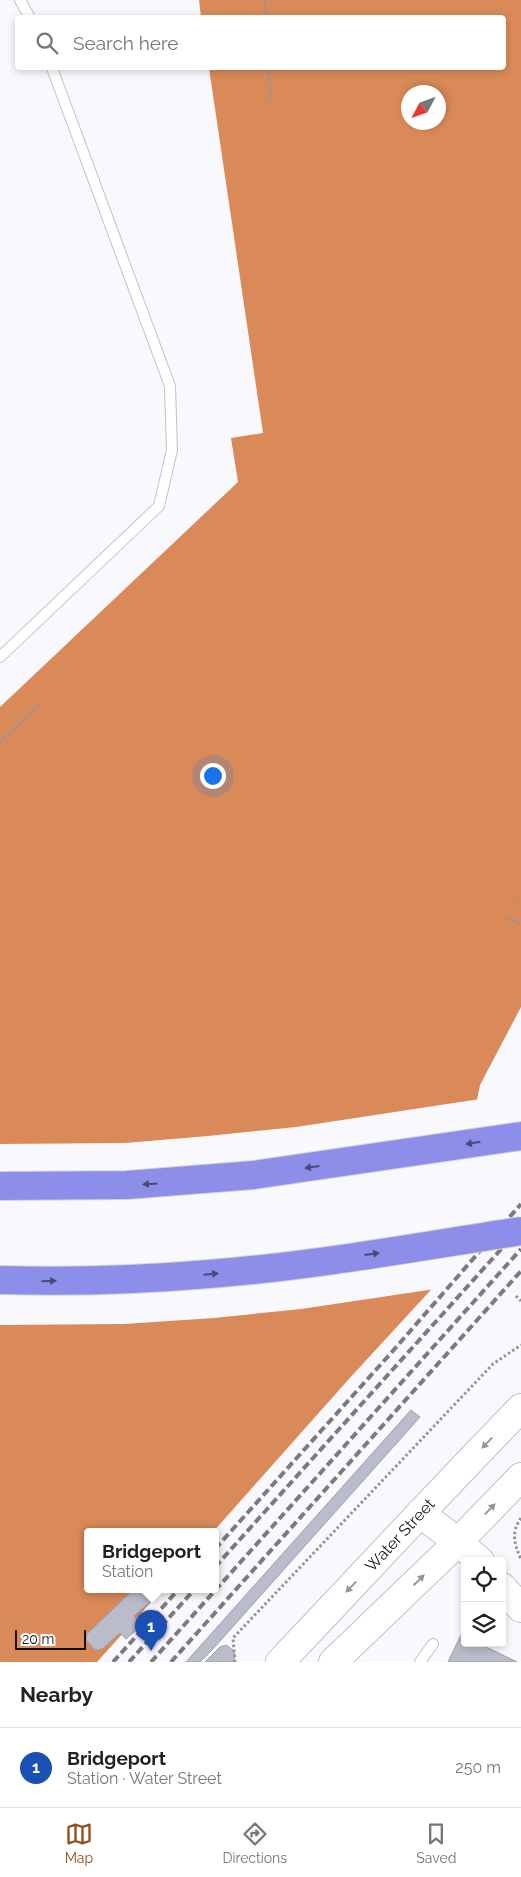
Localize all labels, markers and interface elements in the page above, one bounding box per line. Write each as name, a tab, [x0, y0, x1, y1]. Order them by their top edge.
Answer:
search box	[15, 15, 506, 70]
icon: search	[33, 29, 61, 57]
text: Search here	[73, 32, 179, 54]
north arrow	[401, 85, 446, 130]
your location	[200, 763, 226, 789]
one-way arrow	[464, 1139, 480, 1147]
one-way arrow	[304, 1164, 320, 1172]
one-way arrow	[142, 1180, 158, 1188]
one-way arrow	[365, 1250, 381, 1258]
one-way arrow	[203, 1270, 219, 1278]
one-way arrow	[41, 1277, 57, 1285]
one-way arrow	[481, 1437, 493, 1449]
street label: Water Street	[361, 1494, 439, 1575]
one-way arrow	[483, 1504, 495, 1516]
popup	[84, 1528, 219, 1593]
text: Bridgeport	[102, 1540, 201, 1562]
map controls	[461, 1557, 506, 1647]
button: locate	[461, 1557, 506, 1602]
text: Station	[102, 1562, 153, 1581]
one-way arrow	[413, 1574, 425, 1586]
one-way arrow	[345, 1581, 357, 1593]
button: layers	[461, 1602, 506, 1647]
pin: 1	[135, 1610, 167, 1651]
scale bar	[15, 1627, 86, 1650]
text: 20 m	[22, 1631, 54, 1647]
text: Nearby	[20, 1682, 93, 1707]
text: Bridgeport	[67, 1747, 166, 1769]
text: 1	[32, 1758, 40, 1777]
text: 250 m	[455, 1758, 501, 1777]
text: Station · Water Street	[67, 1769, 222, 1788]
tab: Map	[65, 1820, 93, 1866]
tab: Directions	[222, 1820, 287, 1866]
tab: Saved	[416, 1820, 456, 1866]

